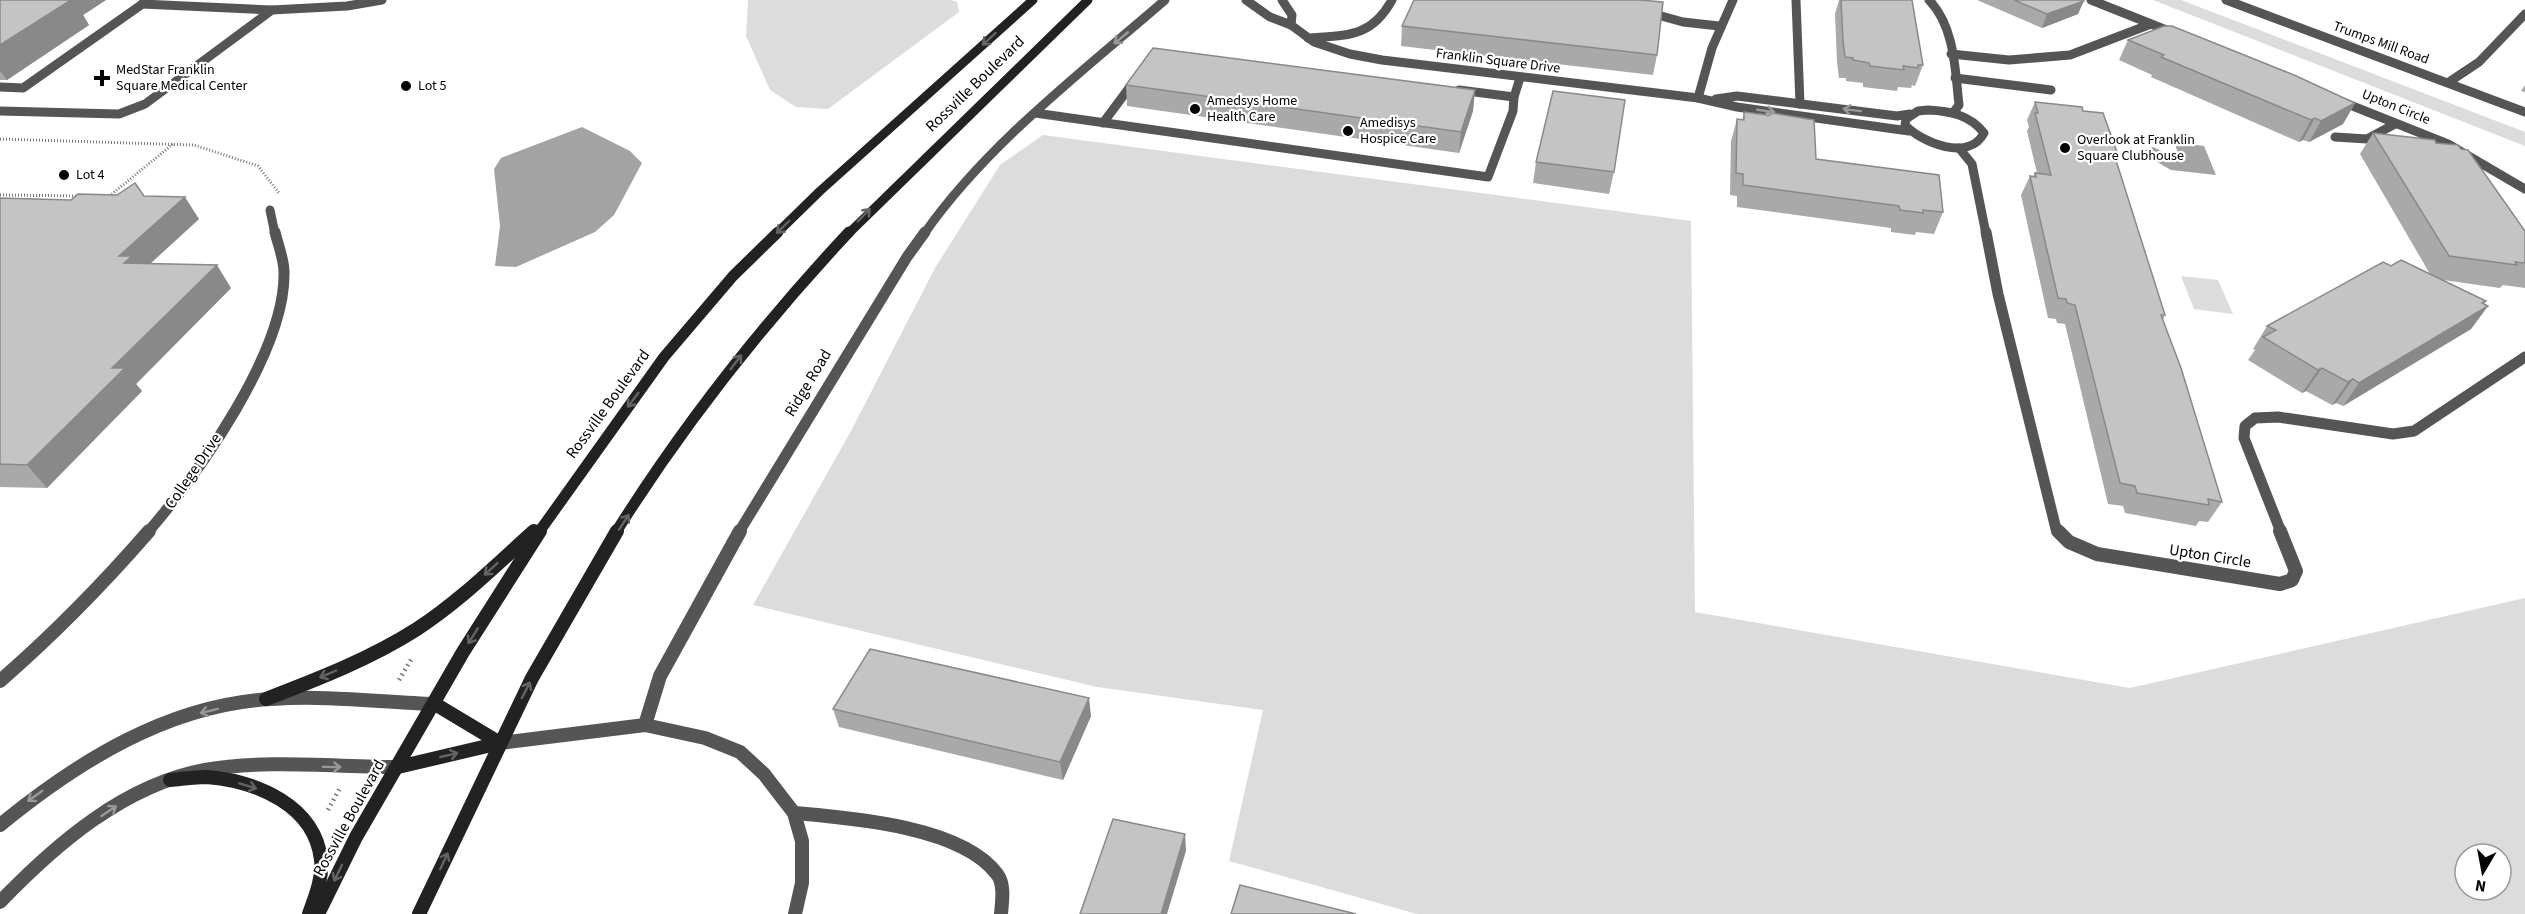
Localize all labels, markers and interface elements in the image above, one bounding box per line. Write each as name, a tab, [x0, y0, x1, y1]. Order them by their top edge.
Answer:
street label: Trumps Mill Road	[2330, 16, 2432, 70]
street label: Rossville Boulevard	[921, 31, 1029, 137]
one-way arrow	[1113, 31, 1129, 44]
one-way arrow	[982, 32, 997, 46]
street label: Franklin Square Drive	[1435, 43, 1561, 79]
place label: MedStar Franklin Square Medical Center	[116, 60, 247, 96]
marker: MedStar Franklin Square Medical Center	[93, 69, 111, 87]
place label: Lot 5	[418, 76, 447, 96]
marker: Lot 5	[399, 79, 413, 93]
street label: Upton Circle	[2359, 84, 2433, 130]
place label: Amedsys Home Health Care	[1207, 91, 1297, 127]
marker: Amedsys Home Health Care	[1188, 102, 1202, 116]
one-way arrow	[1843, 104, 1863, 115]
one-way arrow	[1756, 106, 1776, 117]
place label: Amedisys Hospice Care	[1360, 113, 1436, 149]
marker: Amedisys Hospice Care	[1341, 124, 1355, 138]
place label: Overlook at Franklin Square Clubhouse	[2077, 130, 2195, 166]
marker: Overlook at Franklin Square Clubhouse	[2058, 141, 2072, 155]
place label: Lot 4	[76, 165, 105, 185]
marker: Lot 4	[57, 168, 71, 182]
one-way arrow	[857, 208, 872, 223]
one-way arrow	[776, 220, 791, 234]
street label: Rossville Boulevard	[561, 345, 655, 463]
street label: Ridge Road	[779, 345, 837, 421]
one-way arrow	[729, 354, 742, 370]
one-way arrow	[627, 391, 639, 407]
street label: College Drive	[159, 429, 227, 513]
one-way arrow	[619, 514, 631, 531]
street label: Upton Circle	[2168, 539, 2253, 573]
one-way arrow	[484, 562, 499, 576]
one-way arrow	[467, 627, 479, 644]
one-way arrow	[319, 669, 338, 680]
one-way arrow	[521, 682, 533, 700]
one-way arrow	[200, 705, 219, 717]
one-way arrow	[439, 748, 458, 760]
street label: Rossville Boulevard	[308, 756, 390, 880]
one-way arrow	[321, 761, 341, 772]
one-way arrow	[238, 782, 257, 793]
one-way arrow	[28, 790, 44, 802]
one-way arrow	[100, 805, 117, 817]
north arrow	[2453, 842, 2513, 902]
one-way arrow	[439, 853, 451, 871]
one-way arrow	[332, 863, 344, 881]
text: N	[2473, 874, 2488, 898]

